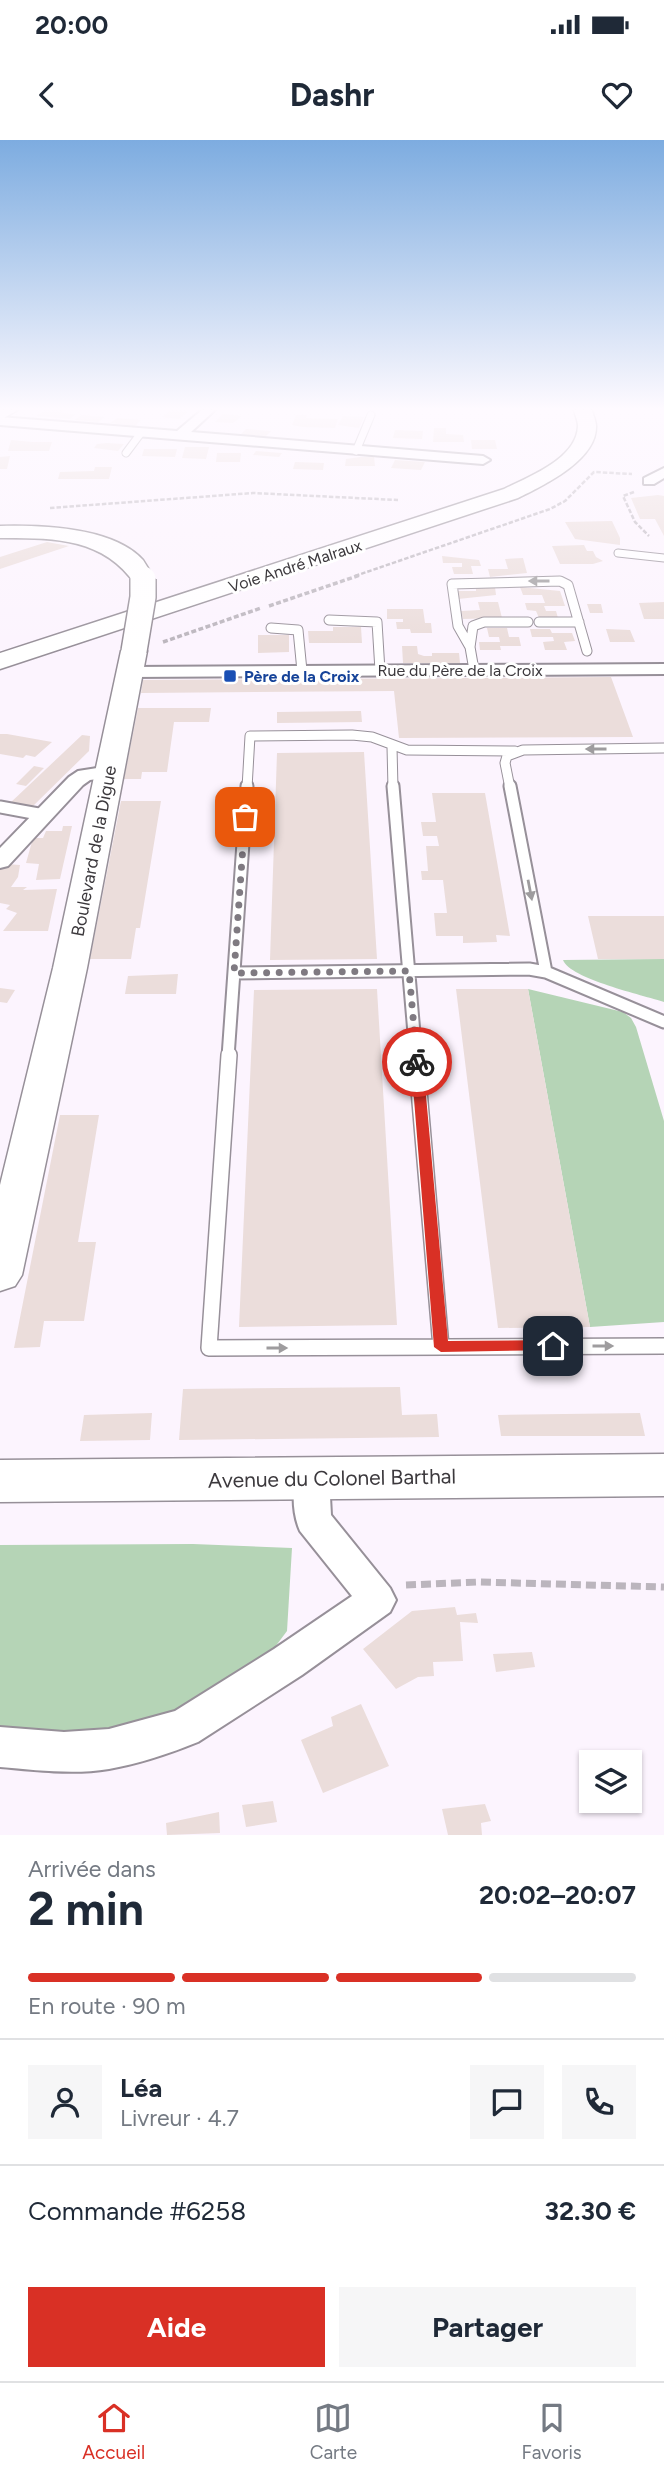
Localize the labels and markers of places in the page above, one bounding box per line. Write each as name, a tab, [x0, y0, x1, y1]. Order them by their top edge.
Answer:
place label: Père de la Croix	[244, 667, 360, 686]
marker: Père de la Croix	[222, 668, 238, 684]
pin	[215, 787, 275, 847]
pin	[523, 1316, 583, 1376]

